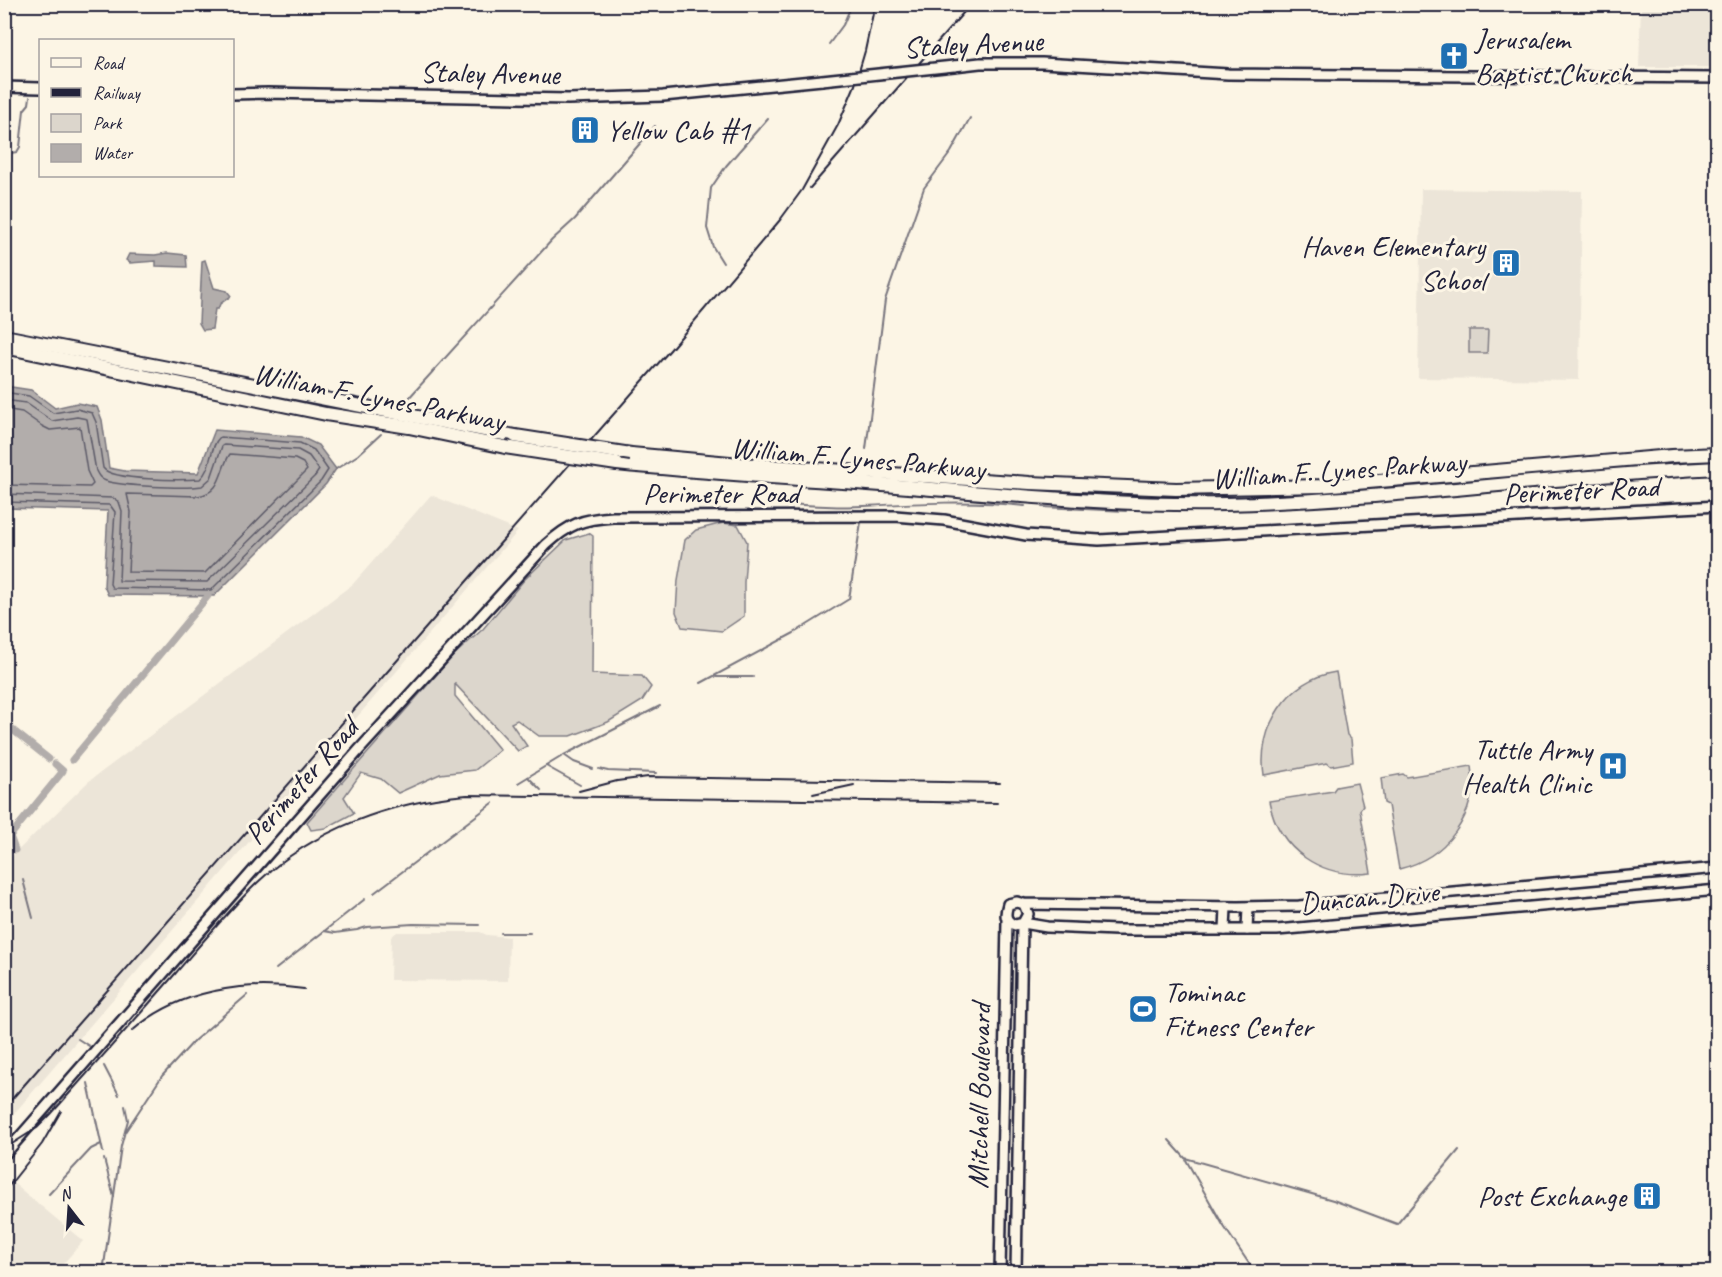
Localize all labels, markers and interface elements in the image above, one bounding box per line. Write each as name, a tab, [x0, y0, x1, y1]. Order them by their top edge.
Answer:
place label: Jerusalem Baptist Church	[1473, 20, 1633, 92]
street label: Staley Avenue	[902, 21, 1046, 67]
legend	[39, 39, 234, 177]
church icon: Jerusalem Baptist Church	[1438, 40, 1470, 72]
text: Road	[93, 52, 126, 74]
street label: Staley Avenue	[420, 53, 562, 93]
text: Railway	[93, 82, 141, 104]
place label: Yellow Cab #1	[606, 111, 751, 149]
text: Park	[93, 112, 123, 134]
building icon: Yellow Cab #1	[569, 114, 601, 146]
text: Water	[93, 142, 134, 164]
place label: Haven Elementary School	[1301, 227, 1490, 299]
building icon: Haven Elementary School	[1490, 247, 1522, 279]
street label: William F. Lynes Parkway	[251, 354, 510, 440]
street label: William F. Lynes Parkway	[730, 428, 989, 488]
street label: William F. Lynes Parkway	[1211, 442, 1470, 498]
street label: Perimeter Road	[1502, 467, 1664, 513]
street label: Perimeter Road	[643, 474, 803, 512]
street label: Perimeter Road	[236, 707, 369, 852]
place label: Tuttle Army Health Clinic	[1462, 730, 1595, 802]
hospital icon: Tuttle Army Health Clinic	[1597, 750, 1629, 782]
street label: Duncan Drive	[1298, 872, 1442, 922]
place label: Tominac Fitness Center	[1164, 973, 1316, 1045]
sports icon: Tominac Fitness Center	[1127, 993, 1159, 1025]
street label: Mitchell Boulevard	[958, 999, 1000, 1189]
place label: Post Exchange	[1478, 1177, 1628, 1215]
north arrow	[39, 1178, 99, 1238]
building icon: Post Exchange	[1631, 1180, 1663, 1212]
text: N	[57, 1183, 76, 1206]

